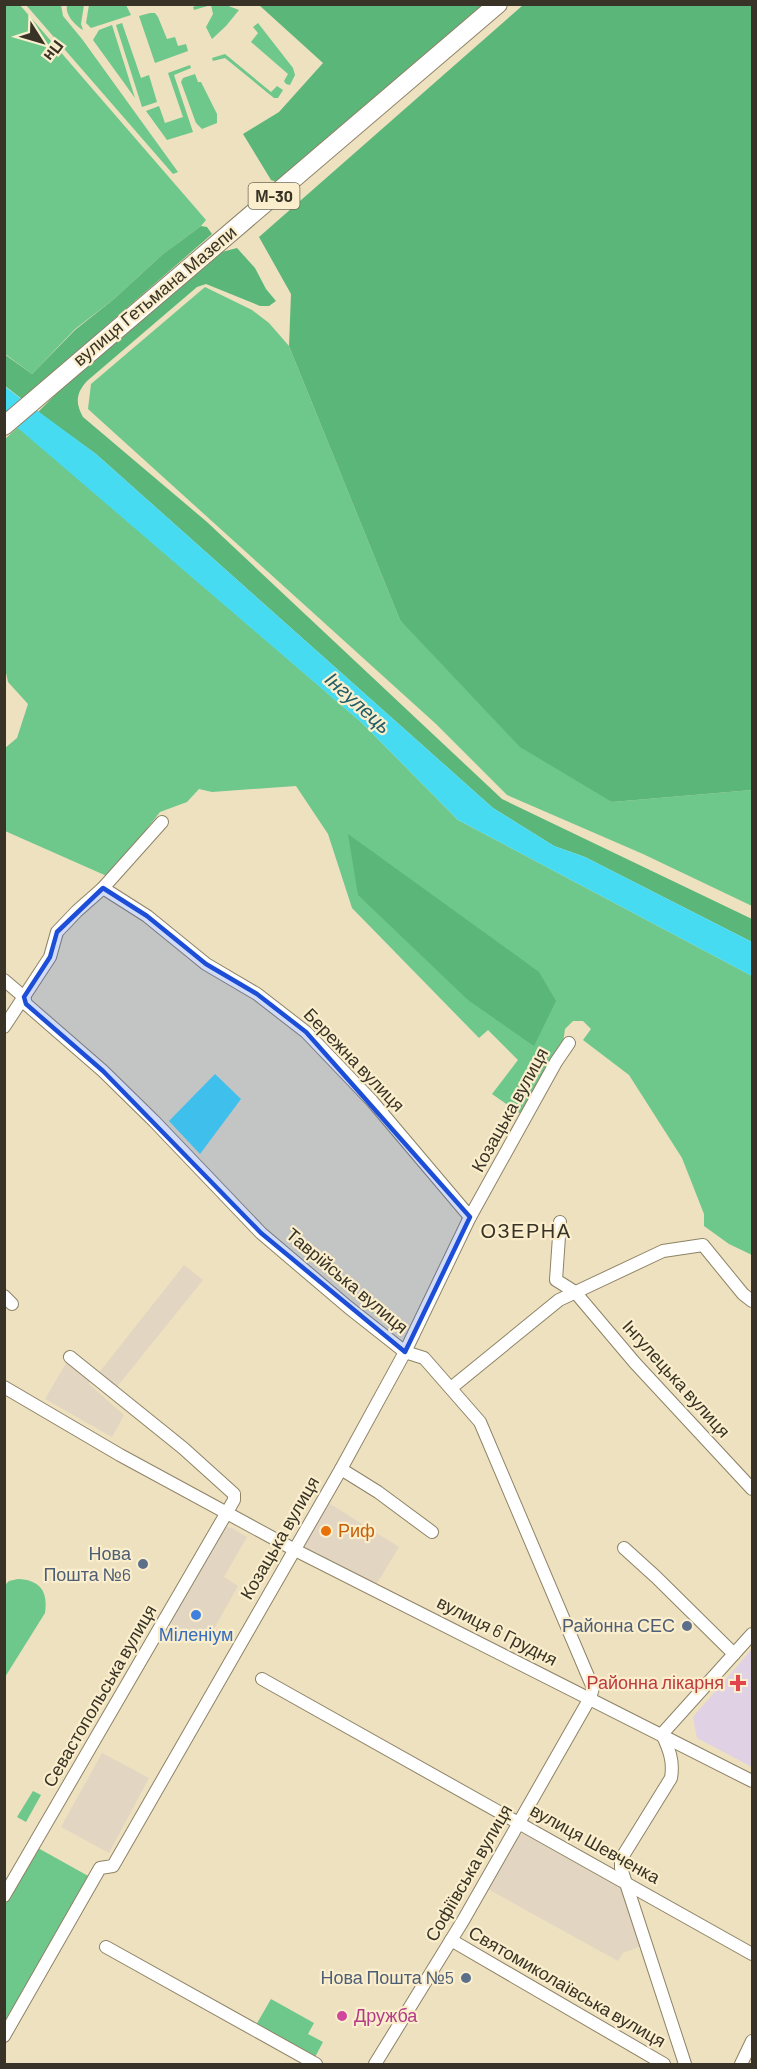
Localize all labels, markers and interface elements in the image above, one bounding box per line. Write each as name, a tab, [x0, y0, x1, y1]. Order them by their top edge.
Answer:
north arrow	[12, 12, 72, 72]
text: Пн	[40, 37, 68, 65]
road number: М-30	[248, 183, 300, 209]
street label: вулиця Гетьмана Мазепи	[68, 220, 240, 370]
water label: Інгулець	[321, 666, 397, 738]
street label: Бережна вулиця	[300, 1003, 410, 1116]
street label: Козацька вулиця	[466, 1044, 552, 1175]
district label: ОЗЕРНА	[480, 1218, 572, 1242]
street label: Таврійська вулиця	[282, 1223, 413, 1338]
street label: Інгулецька вулиця	[618, 1315, 735, 1442]
street label: Козацька вулиця	[235, 1472, 323, 1603]
place label: Риф	[338, 1519, 375, 1541]
marker: Риф	[319, 1524, 333, 1538]
place label: Нова Пошта №6	[43, 1542, 132, 1585]
marker: Нова Пошта №6	[136, 1557, 150, 1571]
street label: вулиця 6 Грудня	[434, 1590, 561, 1670]
street label: Севастопольська вулиця	[38, 1600, 160, 1791]
marker: Міленіум	[189, 1608, 203, 1622]
place label: Районна СЕС	[562, 1614, 675, 1636]
marker: Районна СЕС	[680, 1619, 694, 1633]
place label: Міленіум	[159, 1623, 233, 1645]
place label: Районна лікарня	[587, 1671, 724, 1693]
marker: Районна лікарня	[729, 1674, 747, 1692]
street label: вулиця Шевченка	[527, 1798, 665, 1888]
street label: Софіївська вулиця	[420, 1800, 516, 1945]
street label: Святомиколаївська вулиця	[465, 1921, 670, 2052]
place label: Нова Пошта №5	[320, 1966, 454, 1988]
marker: Нова Пошта №5	[459, 1971, 473, 1985]
place label: Дружба	[354, 2004, 418, 2026]
marker: Дружба	[335, 2009, 349, 2023]

